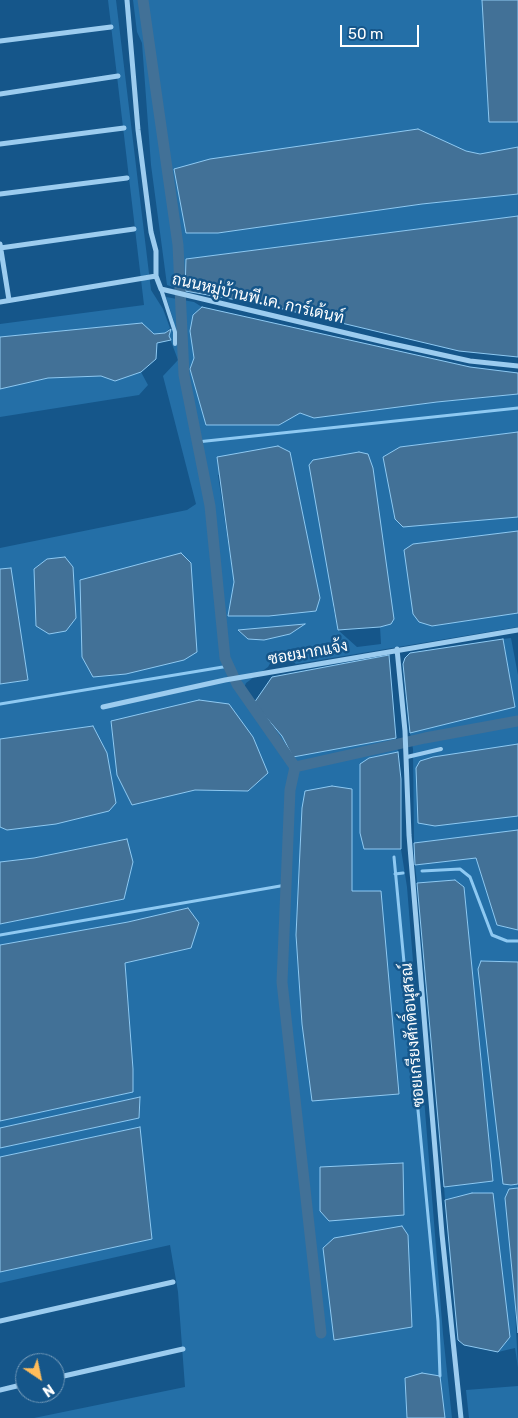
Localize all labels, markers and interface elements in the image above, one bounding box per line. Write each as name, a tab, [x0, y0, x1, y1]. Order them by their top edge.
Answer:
scale bar	[343, 15, 422, 47]
text: 50 m	[348, 25, 383, 43]
street label: ถนนหมู่บ้านพี.เค. การ์เด้นท์	[170, 270, 346, 328]
street label: ซอยมากแจ้ง	[267, 637, 349, 669]
street label: ซอยเกรียงศักดิ์อนุสรณ์	[397, 962, 429, 1108]
north arrow	[15, 1353, 65, 1403]
text: N	[39, 1380, 57, 1400]

